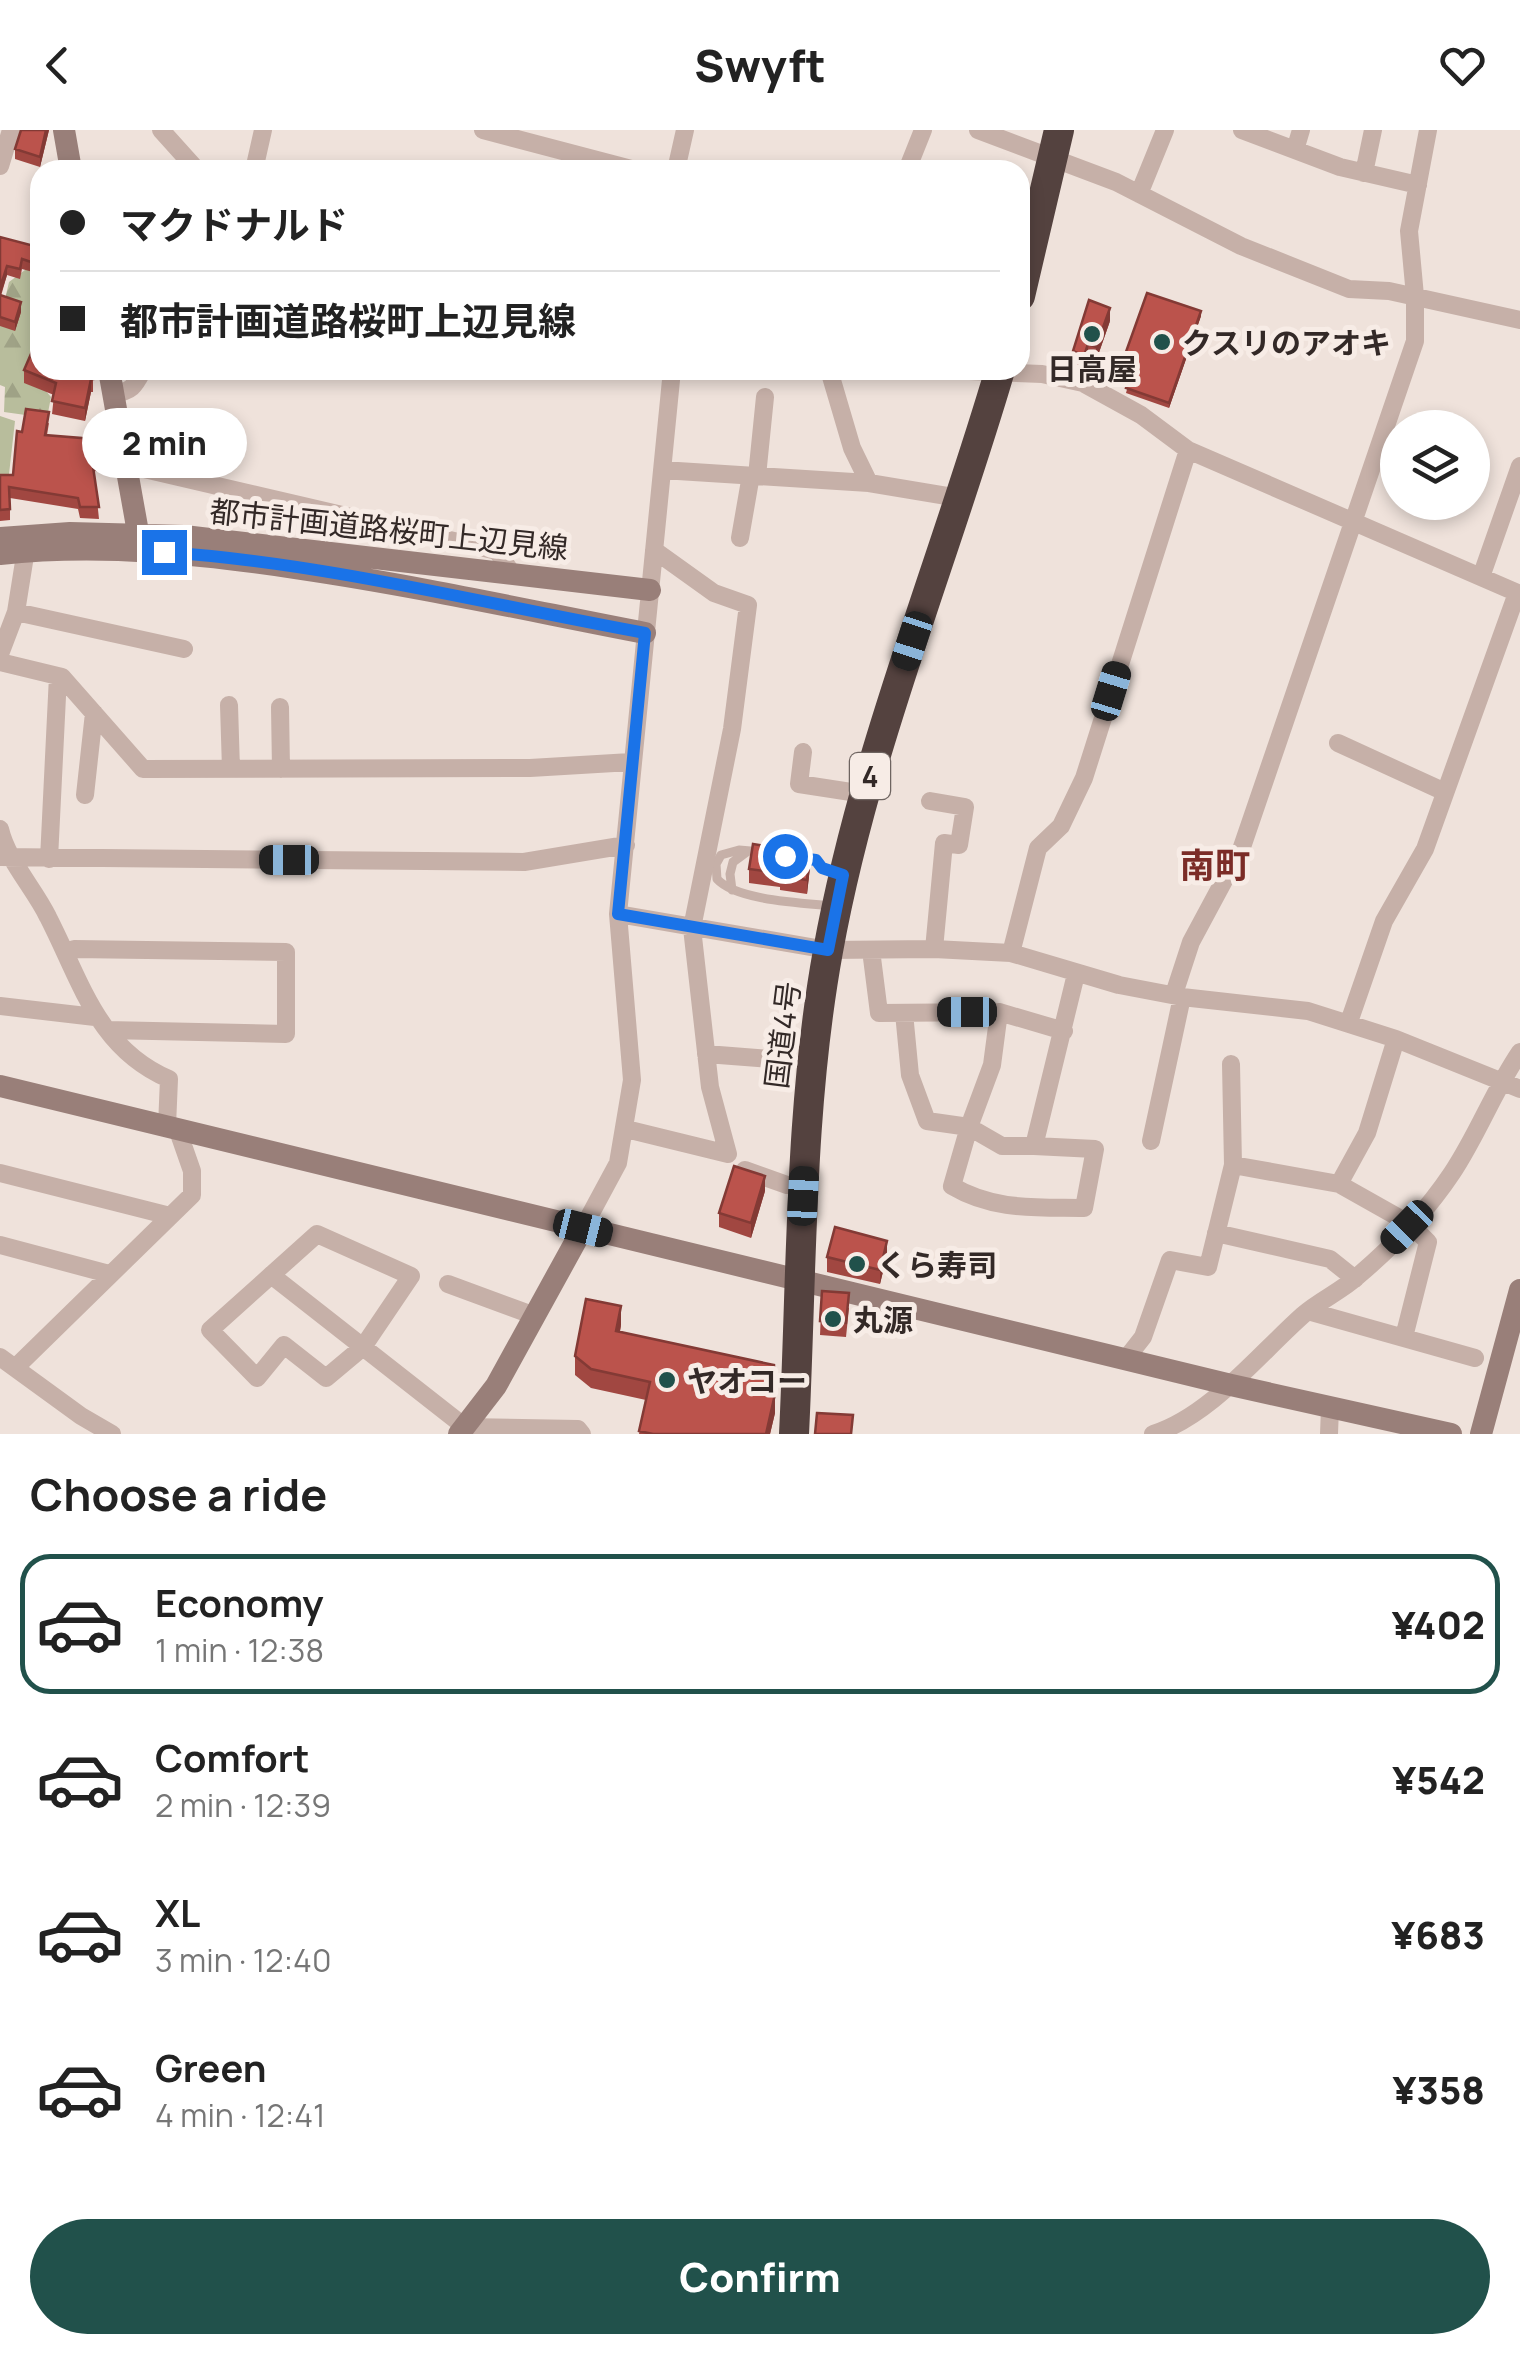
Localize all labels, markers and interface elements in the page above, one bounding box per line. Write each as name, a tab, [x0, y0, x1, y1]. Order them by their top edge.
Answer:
text: Swyft	[694, 34, 826, 96]
icon: back	[30, 38, 85, 93]
icon: heart	[1435, 38, 1490, 93]
text: マクドナルド	[120, 198, 348, 250]
text: 都市計画道路桜町上辺見線	[120, 294, 576, 346]
place label: クスリのアオキ	[1182, 322, 1391, 363]
marker: 日高屋	[1081, 323, 1103, 345]
marker: クスリのアオキ	[1151, 331, 1173, 353]
place label: 日高屋	[1047, 348, 1137, 389]
callout: 2 min	[81, 407, 246, 477]
map controls	[1380, 410, 1490, 520]
button: layers	[1380, 410, 1490, 520]
text: 2 min	[122, 421, 207, 465]
street label: 都市計画道路桜町上辺見線	[208, 490, 570, 568]
route end	[142, 530, 187, 575]
car	[888, 608, 936, 674]
car	[1088, 658, 1134, 724]
road number: 4	[850, 753, 890, 799]
route start	[763, 834, 808, 879]
district label: 南町	[1180, 841, 1250, 889]
car	[259, 845, 319, 875]
street label: 国道4号	[755, 979, 809, 1091]
car	[937, 997, 997, 1027]
car	[786, 1165, 820, 1227]
car	[1375, 1195, 1439, 1259]
car	[550, 1206, 616, 1250]
place label: くら寿司	[877, 1244, 997, 1285]
marker: くら寿司	[846, 1253, 868, 1275]
place label: 丸源	[853, 1299, 913, 1340]
marker: 丸源	[822, 1308, 844, 1330]
place label: ヤオコー	[687, 1360, 807, 1401]
marker: ヤオコー	[656, 1369, 678, 1391]
text: Choose a ride	[30, 1463, 327, 1525]
text: Economy	[155, 1576, 324, 1628]
icon: car	[35, 1579, 125, 1669]
text: ¥402	[1392, 1598, 1485, 1650]
text: 1 min · 12:38	[155, 1628, 324, 1672]
text: Comfort	[155, 1731, 309, 1783]
icon: car	[35, 1734, 125, 1824]
text: ¥542	[1392, 1753, 1485, 1805]
text: 2 min · 12:39	[155, 1783, 331, 1827]
text: XL	[155, 1886, 200, 1938]
icon: car	[35, 1889, 125, 1979]
text: ¥683	[1391, 1908, 1485, 1960]
text: 3 min · 12:40	[155, 1938, 331, 1982]
text: Green	[155, 2041, 267, 2093]
icon: car	[35, 2044, 125, 2134]
text: ¥358	[1393, 2063, 1485, 2115]
text: 4 min · 12:41	[155, 2093, 326, 2137]
button: Confirm	[30, 2219, 1490, 2334]

